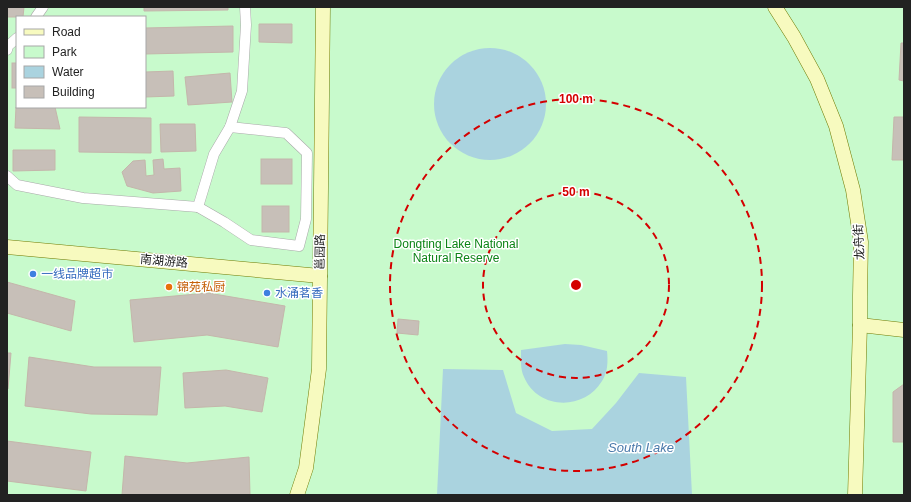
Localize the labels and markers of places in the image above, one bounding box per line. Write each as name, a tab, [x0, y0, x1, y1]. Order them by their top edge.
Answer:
place label: 一线品牌超市	[41, 267, 113, 281]
marker: 一线品牌超市	[28, 269, 38, 279]
centre of rings	[569, 278, 583, 292]
place label: 锦苑私厨	[177, 280, 225, 294]
marker: 锦苑私厨	[164, 282, 174, 292]
place label: 水涌茗香	[275, 286, 323, 300]
marker: 水涌茗香	[262, 288, 272, 298]

